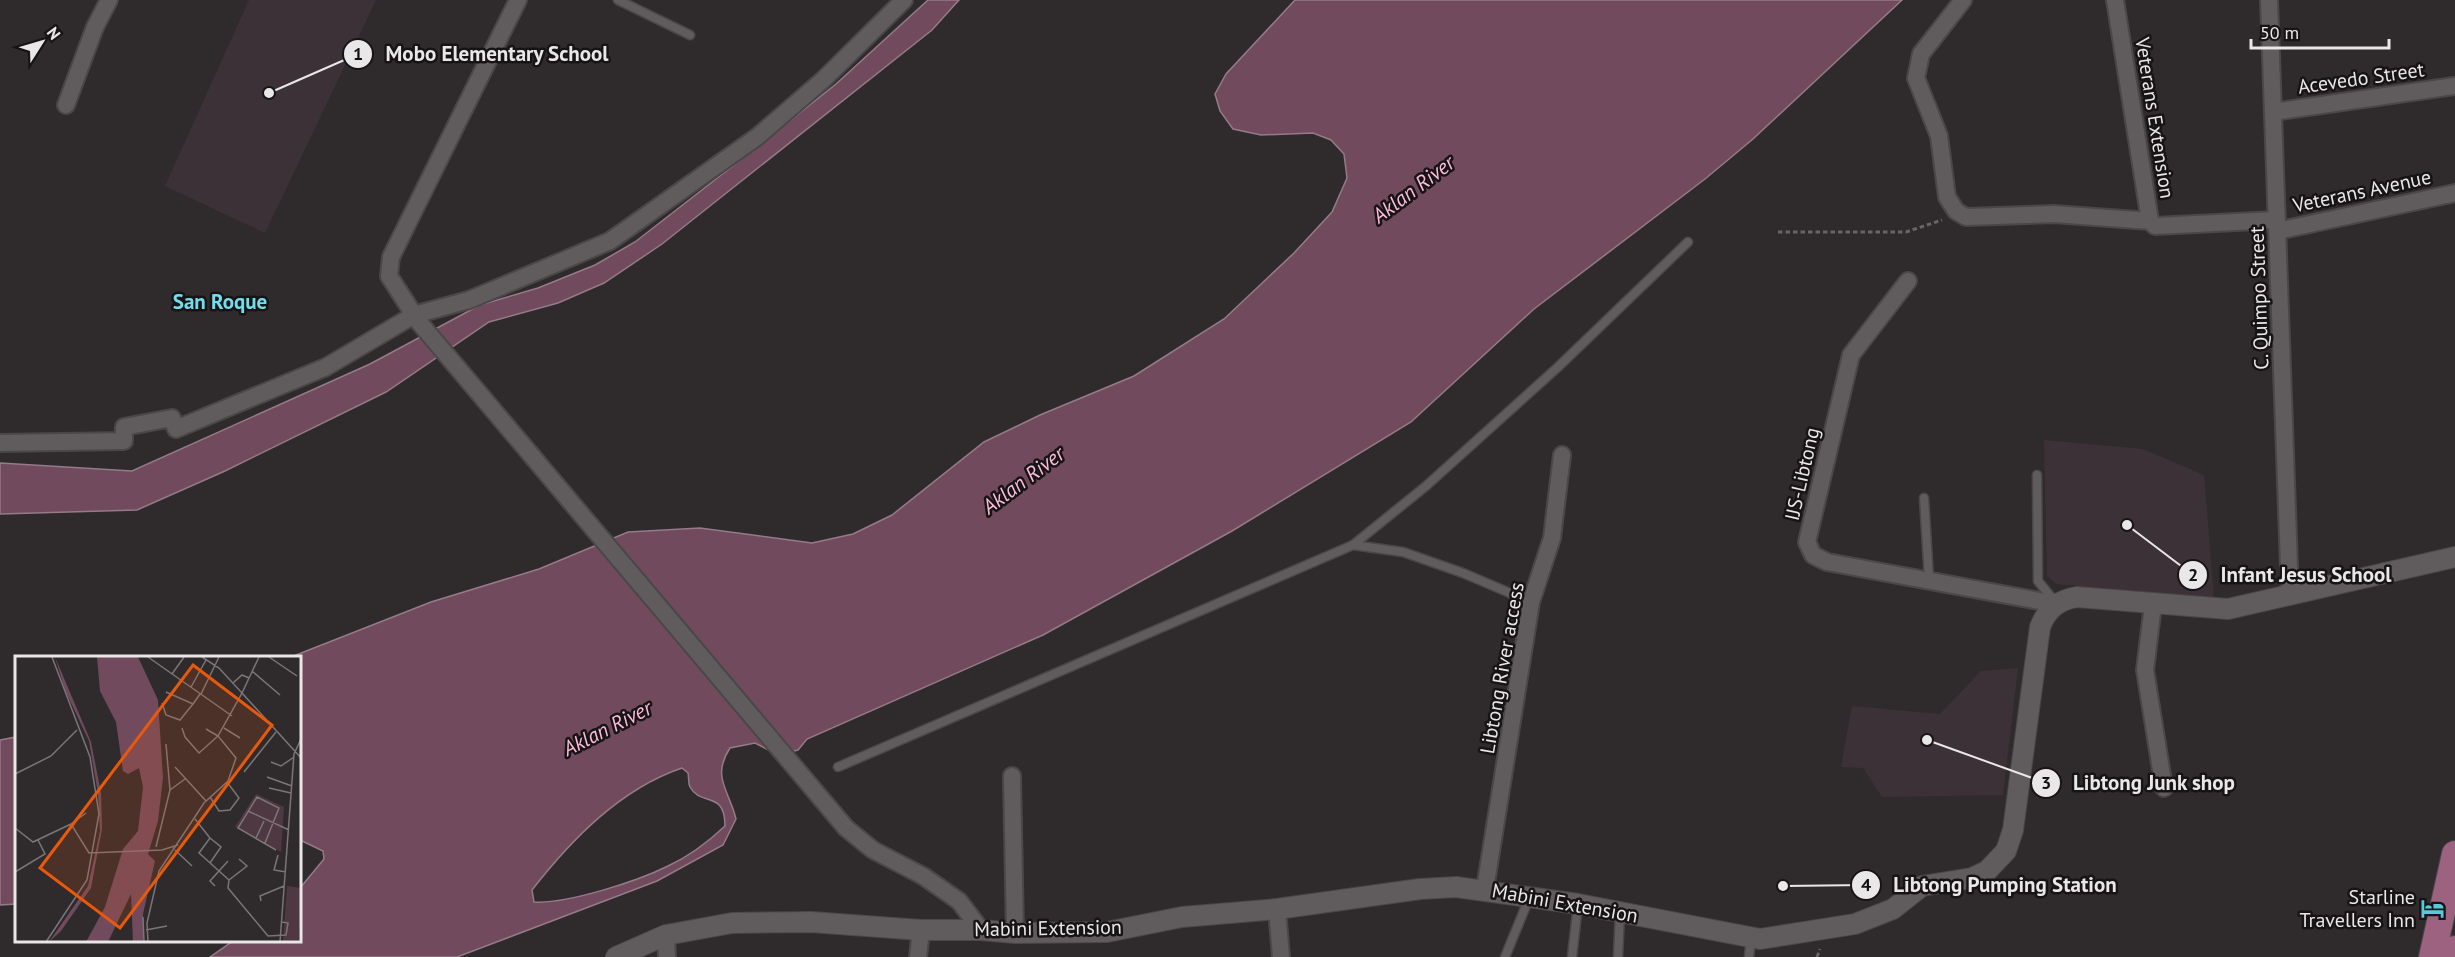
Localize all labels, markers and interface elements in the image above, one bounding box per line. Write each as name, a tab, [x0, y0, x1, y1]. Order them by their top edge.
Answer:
north arrow	[12, 12, 72, 72]
scale bar	[2251, 12, 2389, 50]
text: 50 m	[2260, 21, 2299, 44]
text: N	[43, 23, 65, 43]
callout: Mobo Elementary School	[343, 34, 621, 73]
street label: Veterans Extension	[2129, 35, 2181, 200]
text: Mobo Elementary School	[386, 40, 609, 67]
text: 1	[353, 42, 363, 65]
street label: Acevedo Street	[2296, 56, 2426, 100]
water label: Aklan River	[1366, 148, 1461, 229]
street label: Veterans Avenue	[2290, 164, 2433, 219]
street label: C. Quimpo Street	[2243, 226, 2274, 370]
district label: San Roque	[173, 288, 267, 315]
street label: IJS-Libtong	[1779, 425, 1825, 523]
water label: Aklan River	[976, 439, 1071, 520]
callout: Infant Jesus School	[2178, 555, 2403, 594]
text: Infant Jesus School	[2220, 561, 2392, 588]
text: 2	[2188, 563, 2198, 586]
street label: Libtong River access	[1474, 580, 1530, 756]
inset map	[15, 656, 302, 942]
water label: Aklan River	[557, 693, 658, 762]
callout: Libtong Junk shop	[2031, 763, 2247, 802]
text: Libtong Junk shop	[2073, 769, 2235, 796]
text: 3	[2041, 771, 2051, 794]
callout: Libtong Pumping Station	[1851, 865, 2128, 904]
text: Libtong Pumping Station	[1893, 871, 2117, 898]
text: 4	[1861, 873, 1871, 896]
street label: Mabini Extension	[1490, 877, 1640, 929]
place label: Starline Travellers Inn	[2300, 884, 2415, 933]
hotel icon: Starline Travellers Inn	[2420, 895, 2446, 921]
street label: Mabini Extension	[974, 914, 1122, 942]

